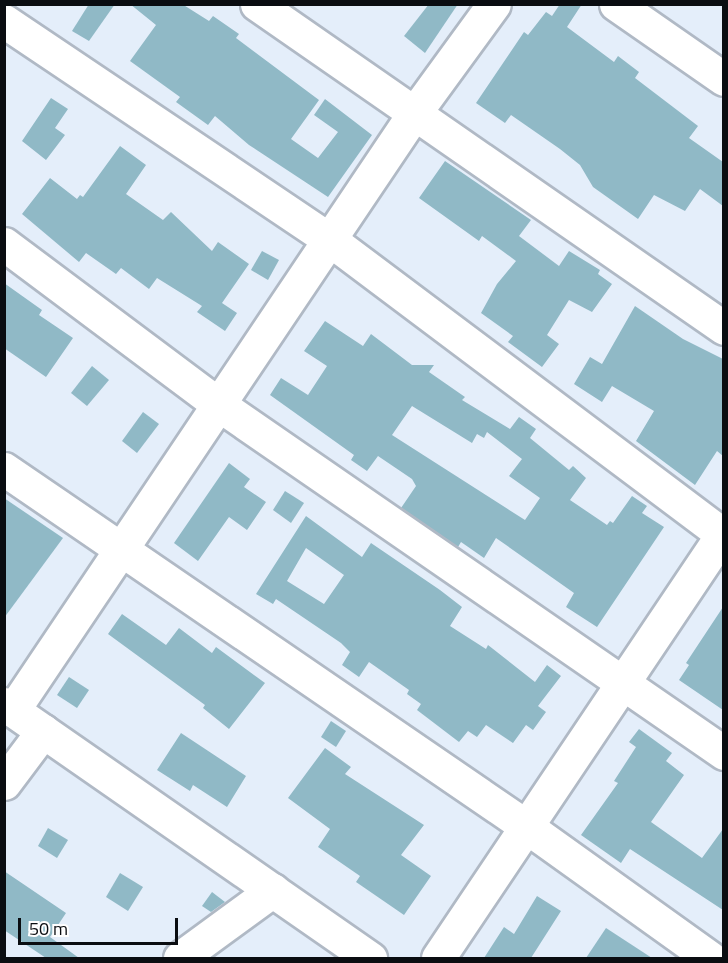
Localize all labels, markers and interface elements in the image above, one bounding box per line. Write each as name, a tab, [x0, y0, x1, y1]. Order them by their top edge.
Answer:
scale bar	[21, 906, 182, 944]
text: 50 m	[29, 915, 68, 942]

